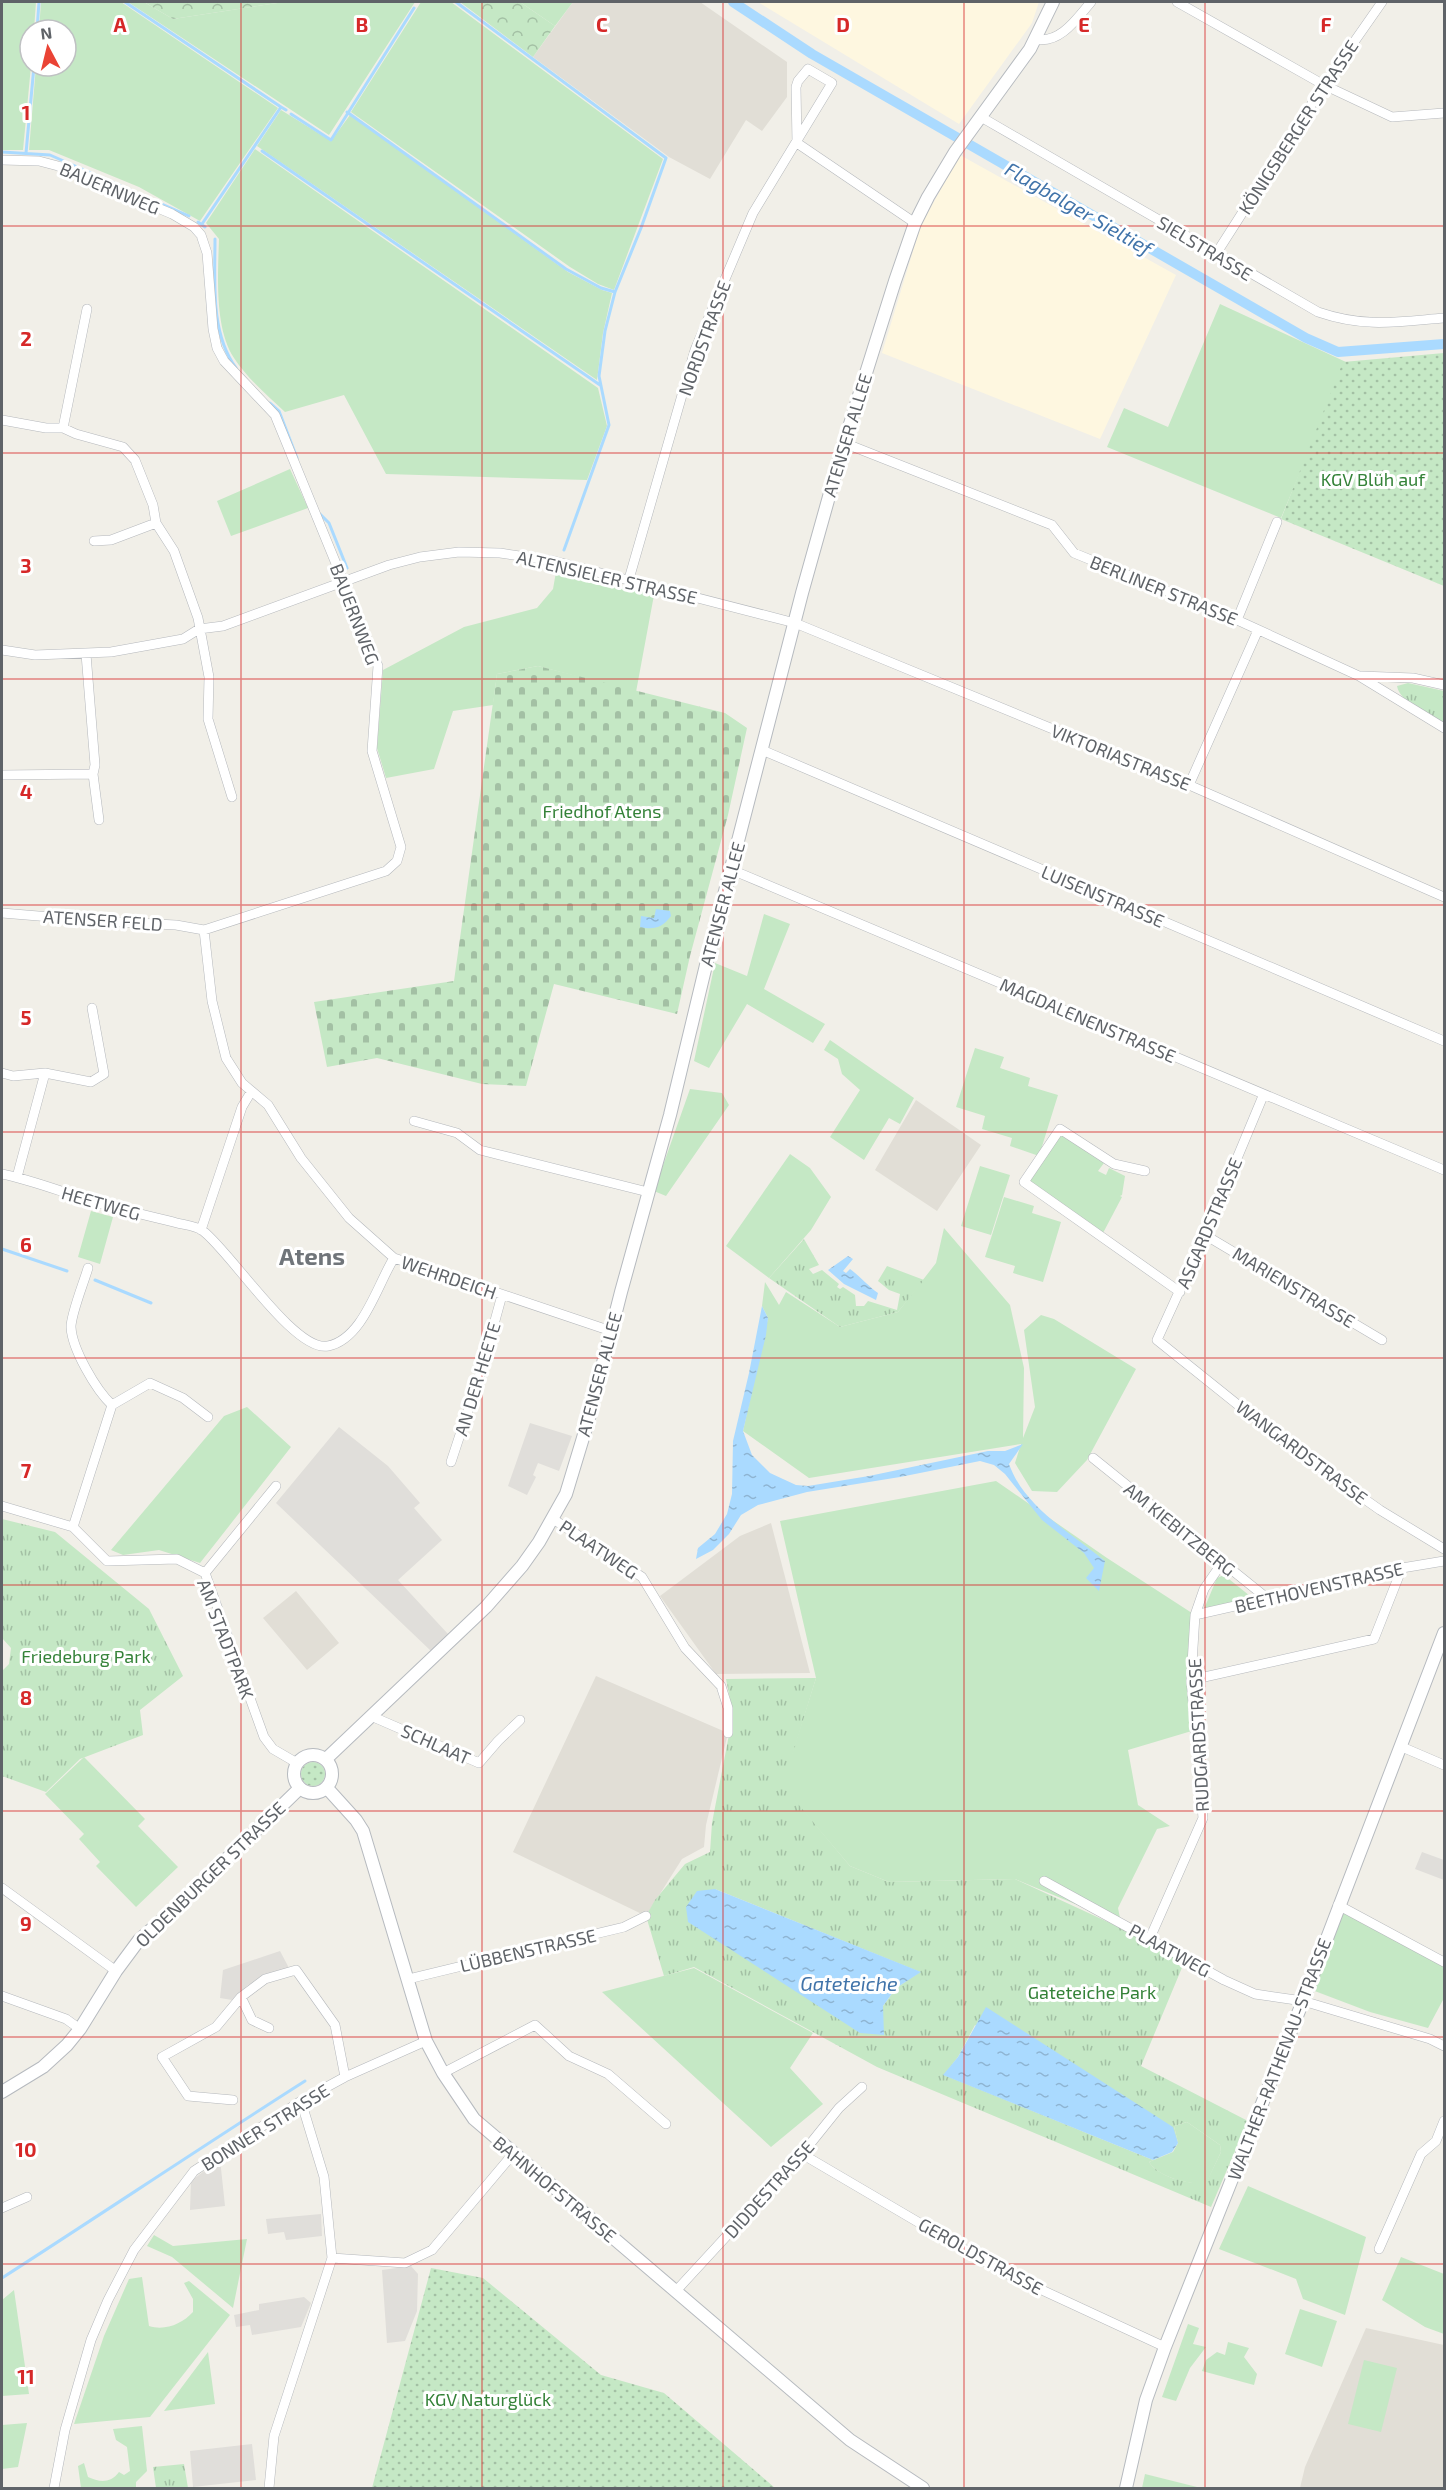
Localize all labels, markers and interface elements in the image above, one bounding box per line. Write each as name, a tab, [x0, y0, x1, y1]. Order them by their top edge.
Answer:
text: A	[113, 12, 127, 36]
text: B	[356, 12, 368, 36]
text: C	[596, 12, 608, 36]
text: D	[836, 12, 850, 36]
text: E	[1078, 12, 1090, 36]
text: F	[1320, 12, 1332, 36]
north arrow	[18, 18, 78, 78]
text: N	[39, 22, 53, 43]
street label: KÖNIGSBERGER STRASSE	[1233, 36, 1363, 218]
text: 1	[22, 100, 30, 124]
water label: Flagbalger Sieltief	[1001, 156, 1158, 261]
street label: BAUERNWEG	[57, 157, 163, 219]
street label: SIELSTRASSE	[1153, 211, 1257, 285]
street label: NORDSTRASSE	[673, 277, 735, 399]
text: 2	[20, 326, 32, 350]
street label: ATENSER ALLEE	[818, 371, 876, 499]
park label: KGV Blüh auf	[1321, 468, 1426, 490]
street label: ALTENSIELER STRASSE	[515, 546, 699, 608]
street label: BERLINER STRASSE	[1087, 550, 1241, 630]
text: 3	[20, 553, 32, 577]
street label: BAUERNWEG	[326, 560, 384, 668]
street label: VIKTORIASTRASSE	[1048, 719, 1194, 795]
text: 4	[20, 779, 33, 803]
park label: Friedhof Atens	[543, 800, 661, 822]
street label: ATENSER ALLEE	[695, 839, 749, 969]
street label: LUISENSTRASSE	[1038, 860, 1168, 932]
street label: ATENSER FELD	[43, 905, 163, 935]
street label: MAGDALENENSTRASSE	[997, 973, 1179, 1067]
text: 5	[20, 1005, 32, 1029]
street label: ASGARDSTRASSE	[1172, 1154, 1246, 1292]
street label: HEETWEG	[59, 1181, 143, 1225]
text: 6	[20, 1232, 32, 1256]
district label: Atens	[279, 1241, 345, 1270]
street label: MARIENSTRASSE	[1229, 1242, 1359, 1332]
street label: WEHRDEICH	[398, 1250, 500, 1304]
street label: ATENSER ALLEE	[572, 1309, 626, 1439]
street label: AN DER HEETE	[449, 1319, 505, 1439]
street label: WANGARDSTRASSE	[1232, 1395, 1372, 1509]
text: 7	[21, 1458, 32, 1482]
street label: AM KIEBITZBERG	[1120, 1477, 1240, 1581]
street label: PLAATWEG	[556, 1515, 642, 1583]
street label: BEETHOVENSTRASSE	[1232, 1557, 1406, 1617]
street label: AM STADTPARK	[193, 1576, 259, 1702]
park label: Friedeburg Park	[21, 1645, 151, 1667]
street label: RUDGARDSTRASSE	[1183, 1658, 1213, 1812]
text: 8	[20, 1685, 32, 1709]
street label: SCHLAAT	[398, 1719, 475, 1769]
street label: OLDENBURGER STRASSE	[130, 1797, 290, 1951]
text: 9	[20, 1911, 32, 1935]
street label: PLAATWEG	[1125, 1919, 1215, 1981]
street label: LÜBBENSTRASSE	[458, 1924, 598, 1976]
street label: WALTHER-RATHENAU-STRASSE	[1223, 1935, 1335, 2183]
water label: Gateteiche	[800, 1971, 898, 1995]
park label: Gateteiche Park	[1028, 1981, 1156, 2003]
street label: BONNER STRASSE	[197, 2079, 333, 2175]
street label: BAHNHOFSTRASSE	[489, 2131, 621, 2247]
street label: DIDDESTRASSE	[719, 2136, 819, 2242]
text: 10	[15, 2137, 37, 2161]
street label: GEROLDSTRASSE	[915, 2213, 1047, 2299]
text: 11	[17, 2364, 35, 2388]
park label: KGV Naturglück	[425, 2388, 551, 2410]

